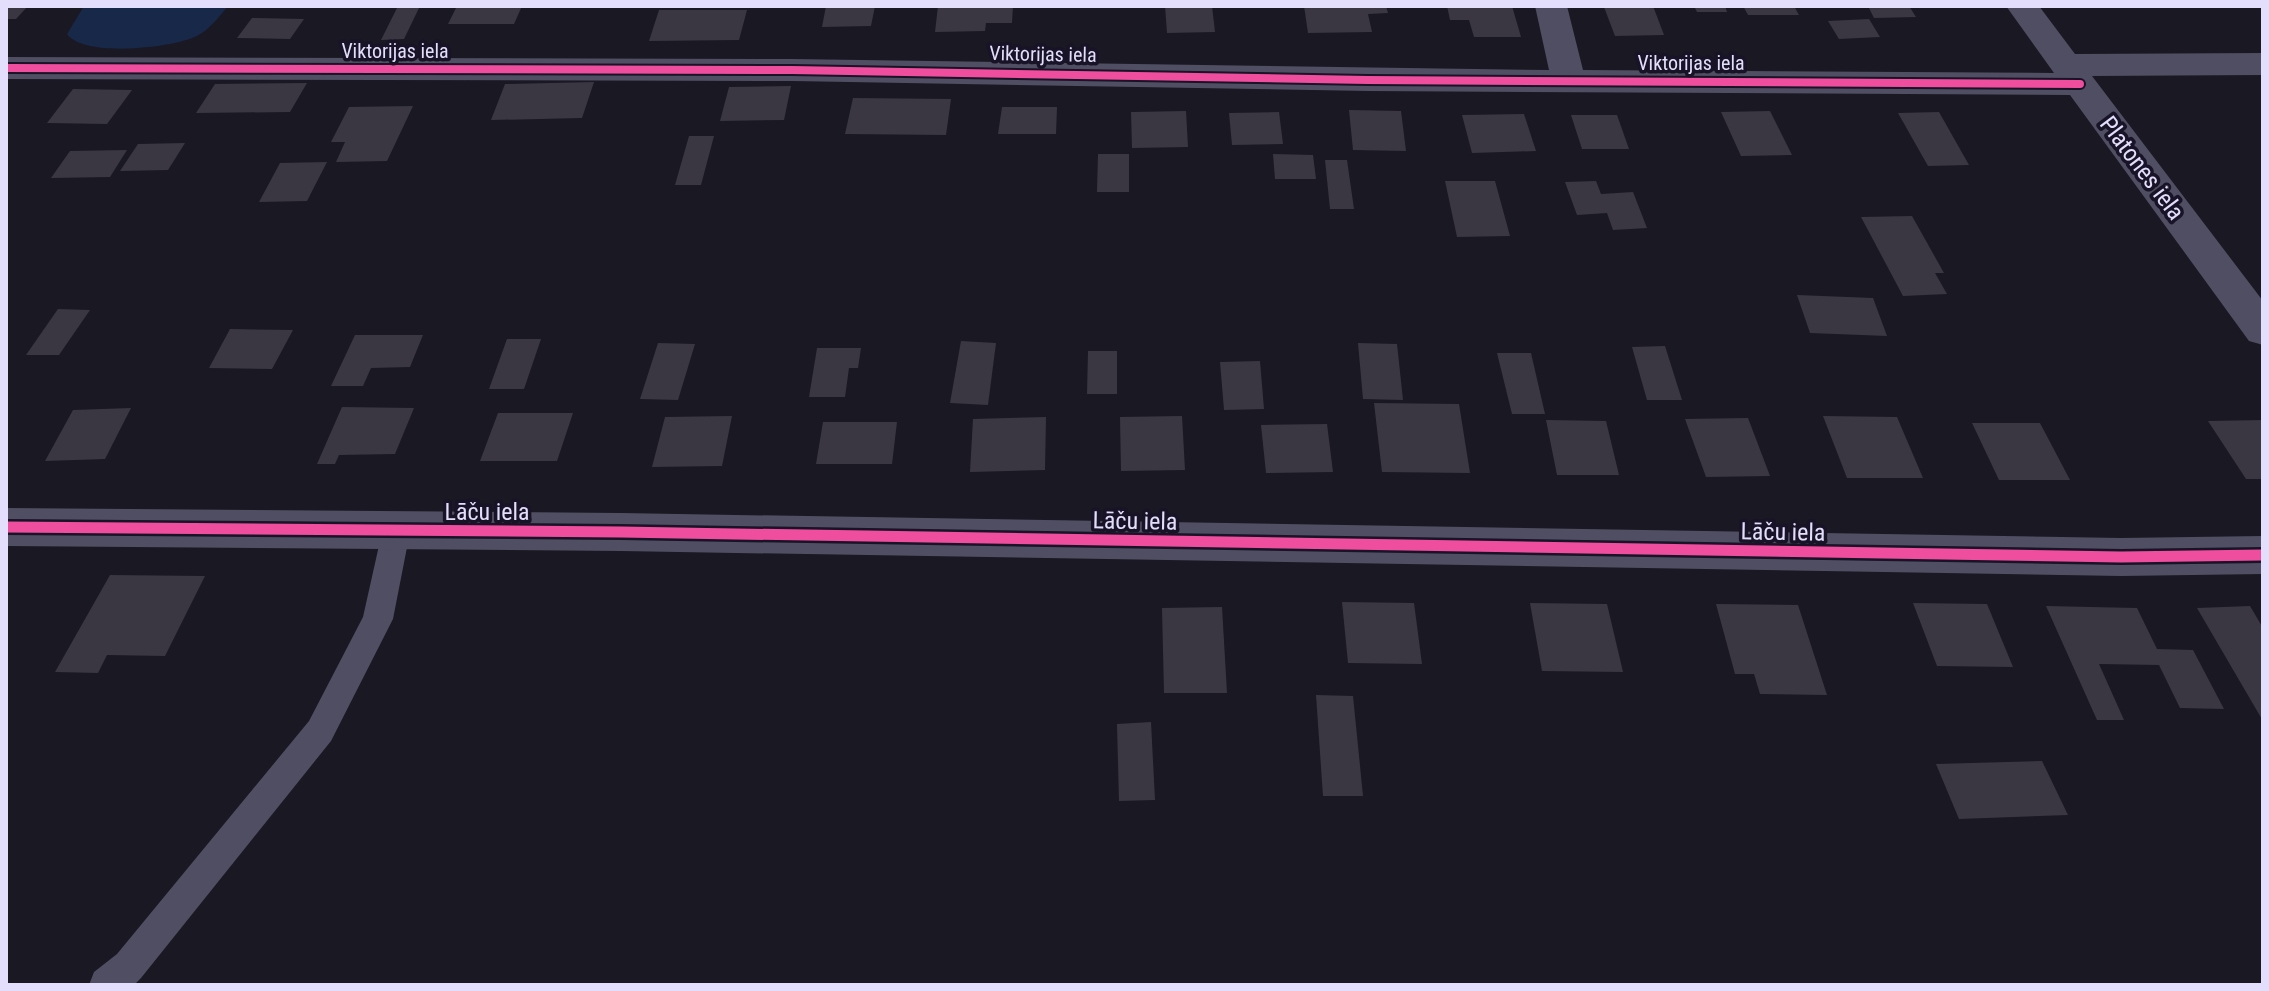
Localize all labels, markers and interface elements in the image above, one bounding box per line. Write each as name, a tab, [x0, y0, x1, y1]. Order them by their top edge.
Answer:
street label: Viktorijas iela	[341, 39, 449, 63]
street label: Viktorijas iela	[989, 41, 1097, 67]
street label: Viktorijas iela	[1637, 51, 1745, 75]
street label: Platones iela	[2094, 111, 2190, 225]
street label: Lāču iela	[445, 498, 529, 526]
street label: Lāču iela	[1092, 506, 1178, 536]
street label: Lāču iela	[1740, 517, 1826, 547]

